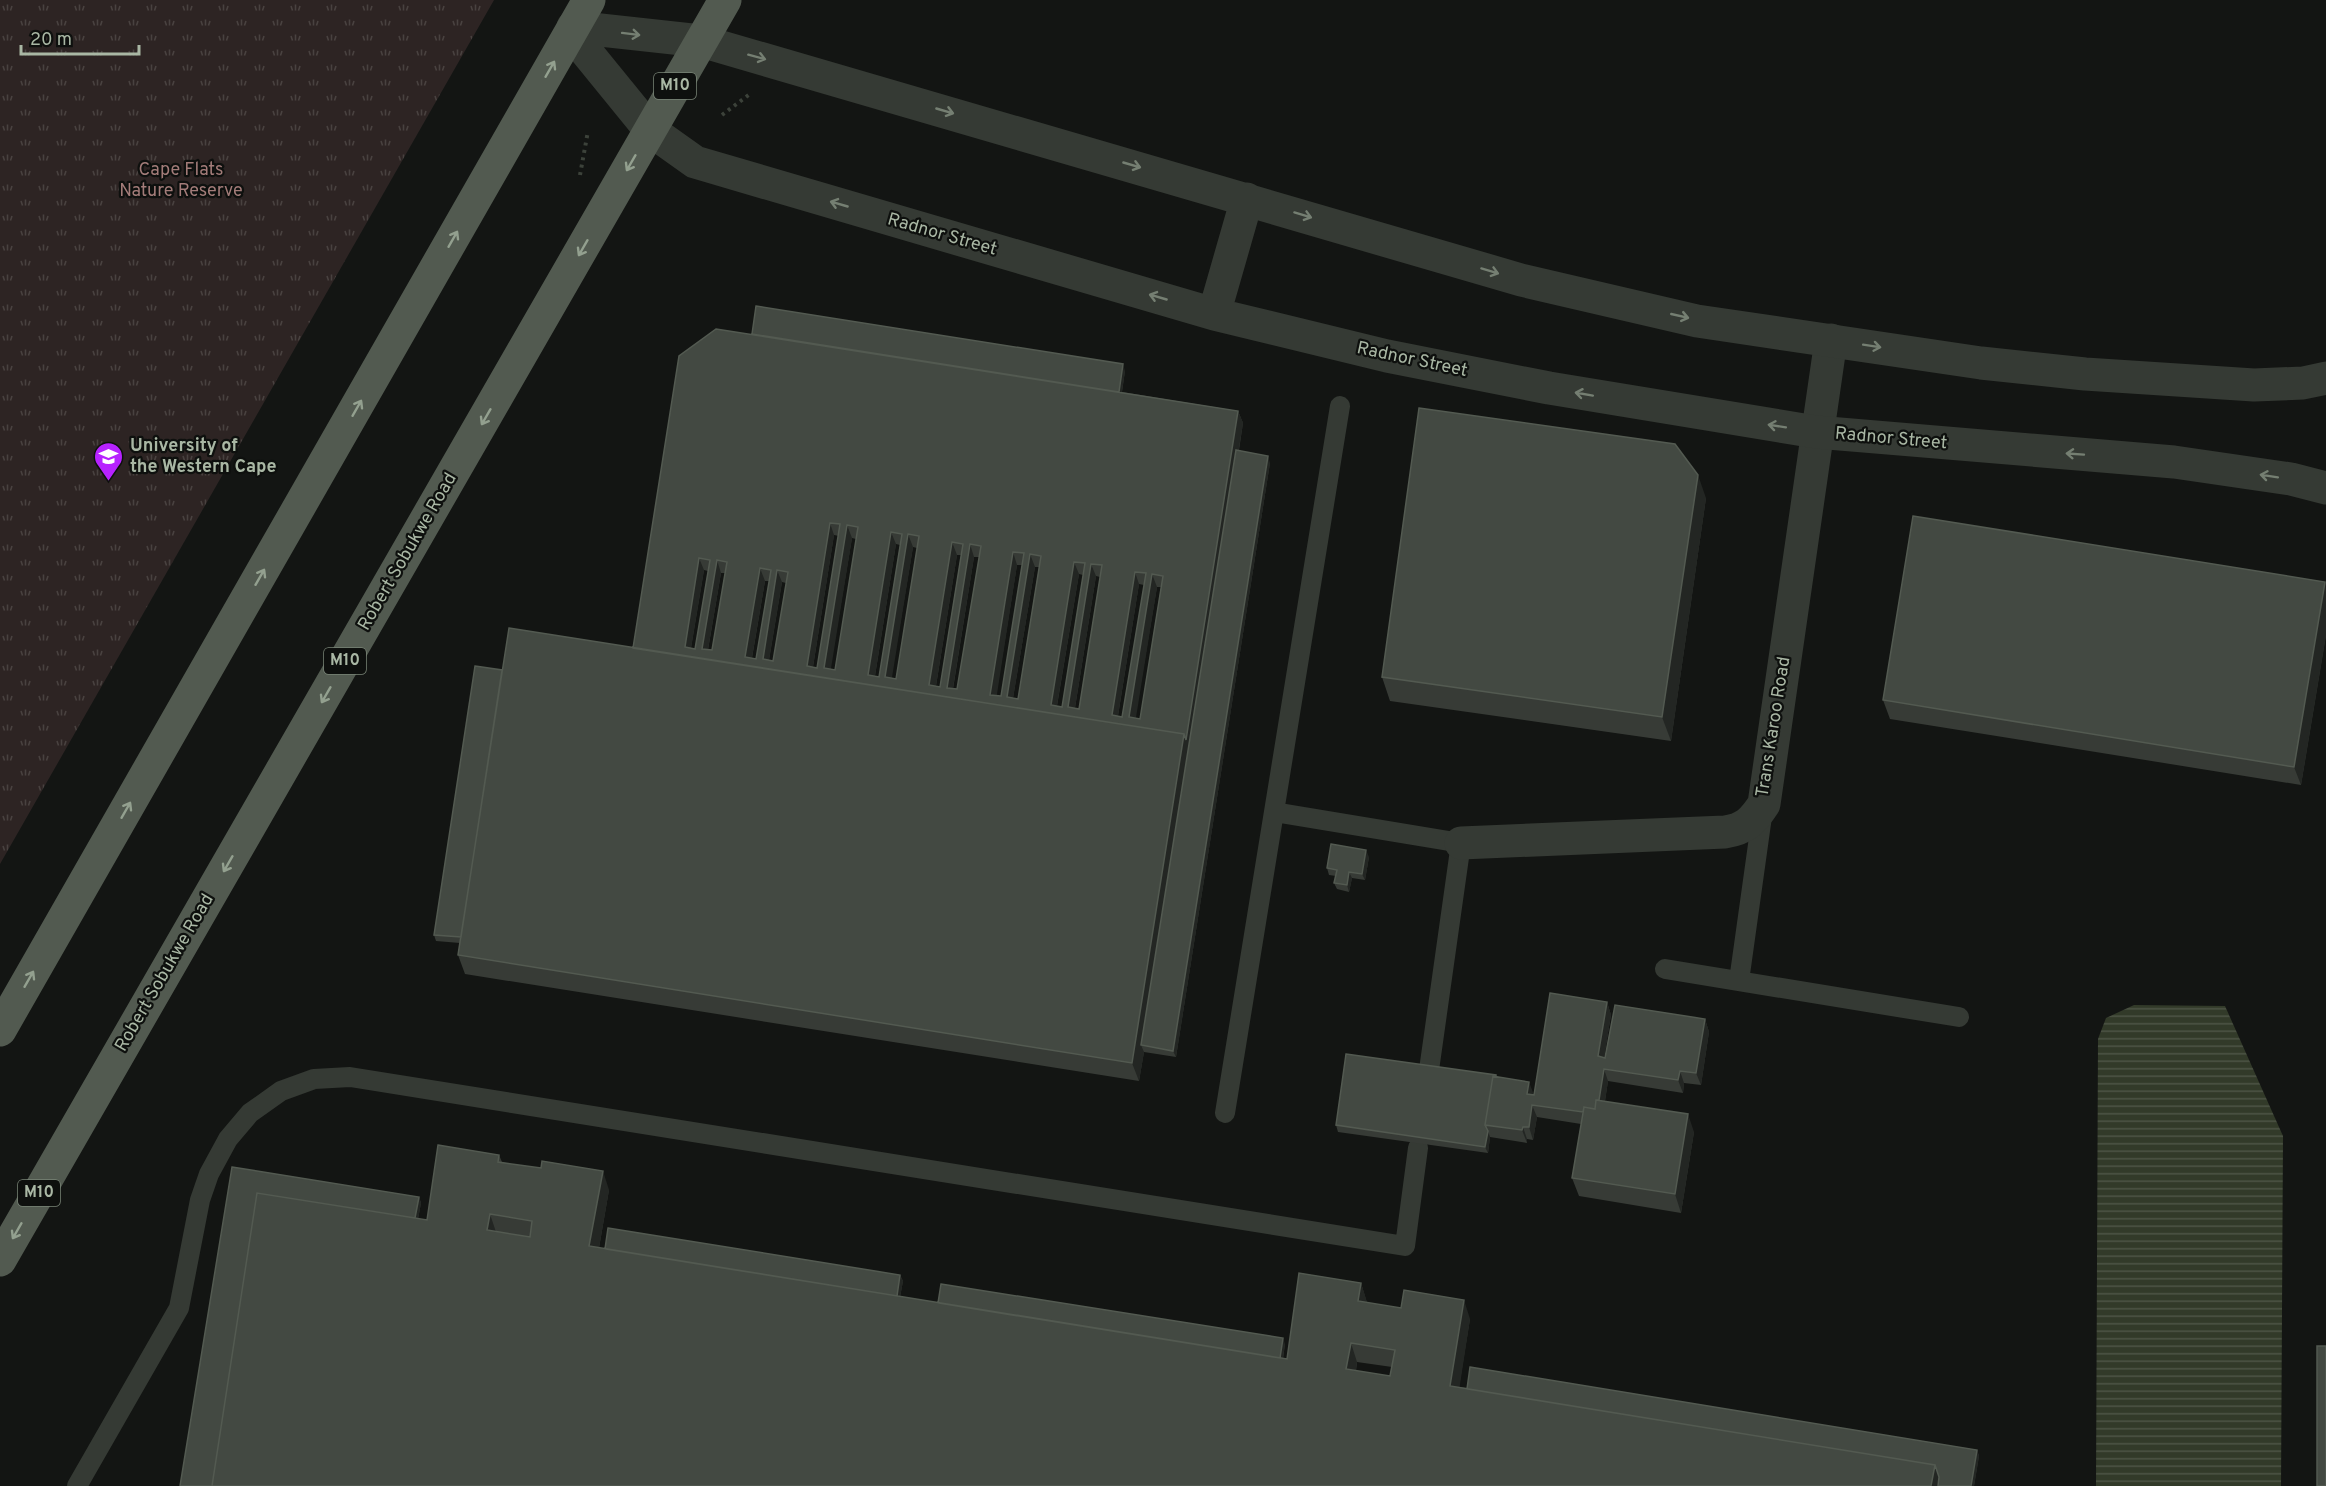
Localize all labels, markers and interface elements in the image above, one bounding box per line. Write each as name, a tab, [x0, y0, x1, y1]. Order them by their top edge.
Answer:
scale bar	[21, 18, 140, 56]
one-way arrow	[621, 28, 641, 39]
text: 20 m	[30, 29, 72, 52]
one-way arrow	[747, 51, 766, 63]
one-way arrow	[544, 61, 556, 78]
road number: M10	[654, 73, 696, 99]
one-way arrow	[935, 106, 954, 117]
one-way arrow	[625, 154, 636, 172]
park label: Cape Flats Nature Reserve	[119, 159, 243, 203]
one-way arrow	[1122, 160, 1141, 171]
one-way arrow	[830, 198, 849, 210]
street label: Radnor Street	[885, 208, 999, 262]
one-way arrow	[1293, 210, 1312, 221]
one-way arrow	[447, 231, 459, 248]
one-way arrow	[577, 238, 588, 256]
one-way arrow	[1480, 266, 1499, 277]
one-way arrow	[1149, 291, 1168, 302]
one-way arrow	[1670, 311, 1689, 323]
street label: Radnor Street	[1354, 337, 1470, 383]
one-way arrow	[1862, 341, 1882, 352]
one-way arrow	[1575, 388, 1594, 399]
one-way arrow	[351, 400, 363, 417]
one-way arrow	[479, 408, 491, 425]
one-way arrow	[1767, 420, 1787, 431]
street label: Radnor Street	[1834, 423, 1948, 455]
place label: University of the Western Cape	[130, 435, 277, 479]
school or university icon: University of the Western Cape	[93, 440, 125, 482]
one-way arrow	[2066, 448, 2086, 459]
street label: Robert Sobukwe Road	[353, 469, 463, 635]
one-way arrow	[2259, 470, 2279, 481]
one-way arrow	[254, 569, 266, 586]
road number: M10	[324, 648, 366, 674]
street label: Trans Karoo Road	[1752, 655, 1796, 799]
one-way arrow	[319, 686, 331, 703]
one-way arrow	[120, 802, 132, 819]
one-way arrow	[222, 855, 234, 872]
street label: Robert Sobukwe Road	[110, 890, 220, 1056]
one-way arrow	[24, 971, 35, 989]
road number: M10	[18, 1180, 60, 1206]
one-way arrow	[10, 1222, 22, 1239]

